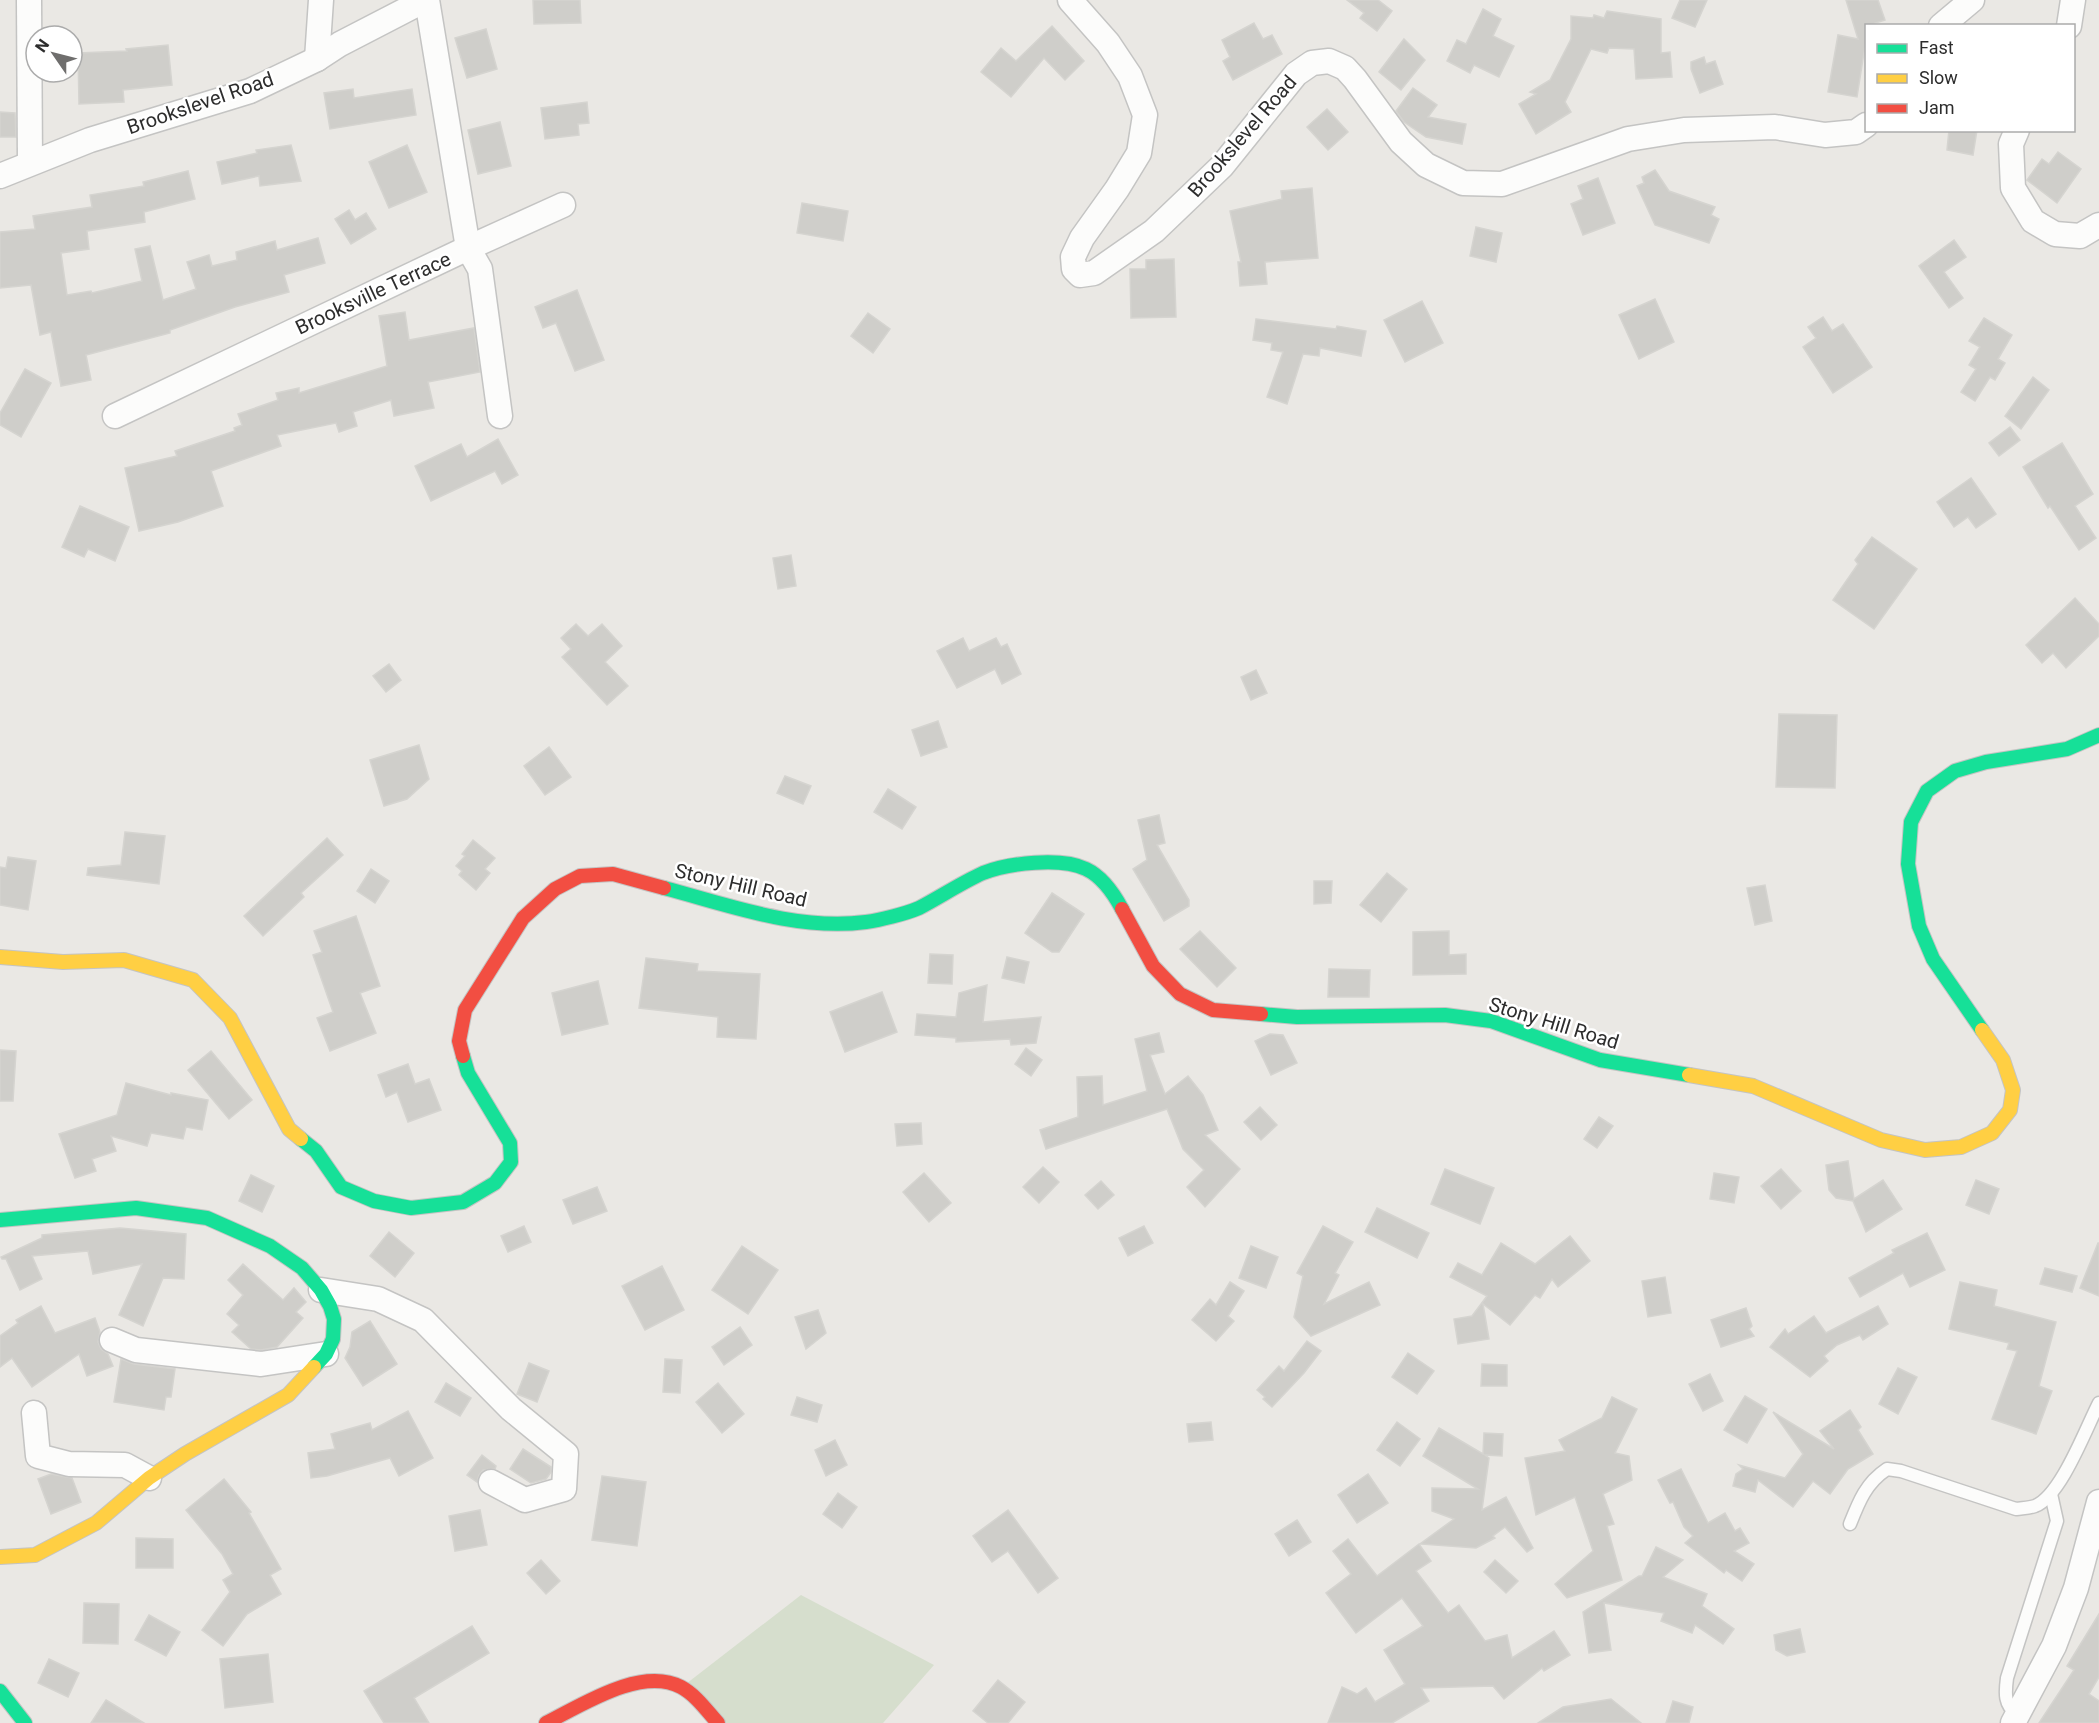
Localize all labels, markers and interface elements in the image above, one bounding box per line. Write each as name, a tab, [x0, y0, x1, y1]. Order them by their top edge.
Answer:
north arrow	[24, 24, 84, 84]
legend	[1865, 24, 2075, 132]
text: N	[31, 36, 53, 56]
text: Fast	[1919, 37, 1954, 58]
street label: Brookslevel Road	[124, 67, 276, 139]
text: Slow	[1919, 67, 1958, 88]
street label: Brookslevel Road	[1183, 70, 1301, 202]
text: Jam	[1919, 97, 1955, 118]
street label: Brooksville Terrace	[292, 247, 454, 339]
street label: Stony Hill Road	[673, 858, 809, 912]
street label: Stony Hill Road	[1486, 992, 1622, 1054]

